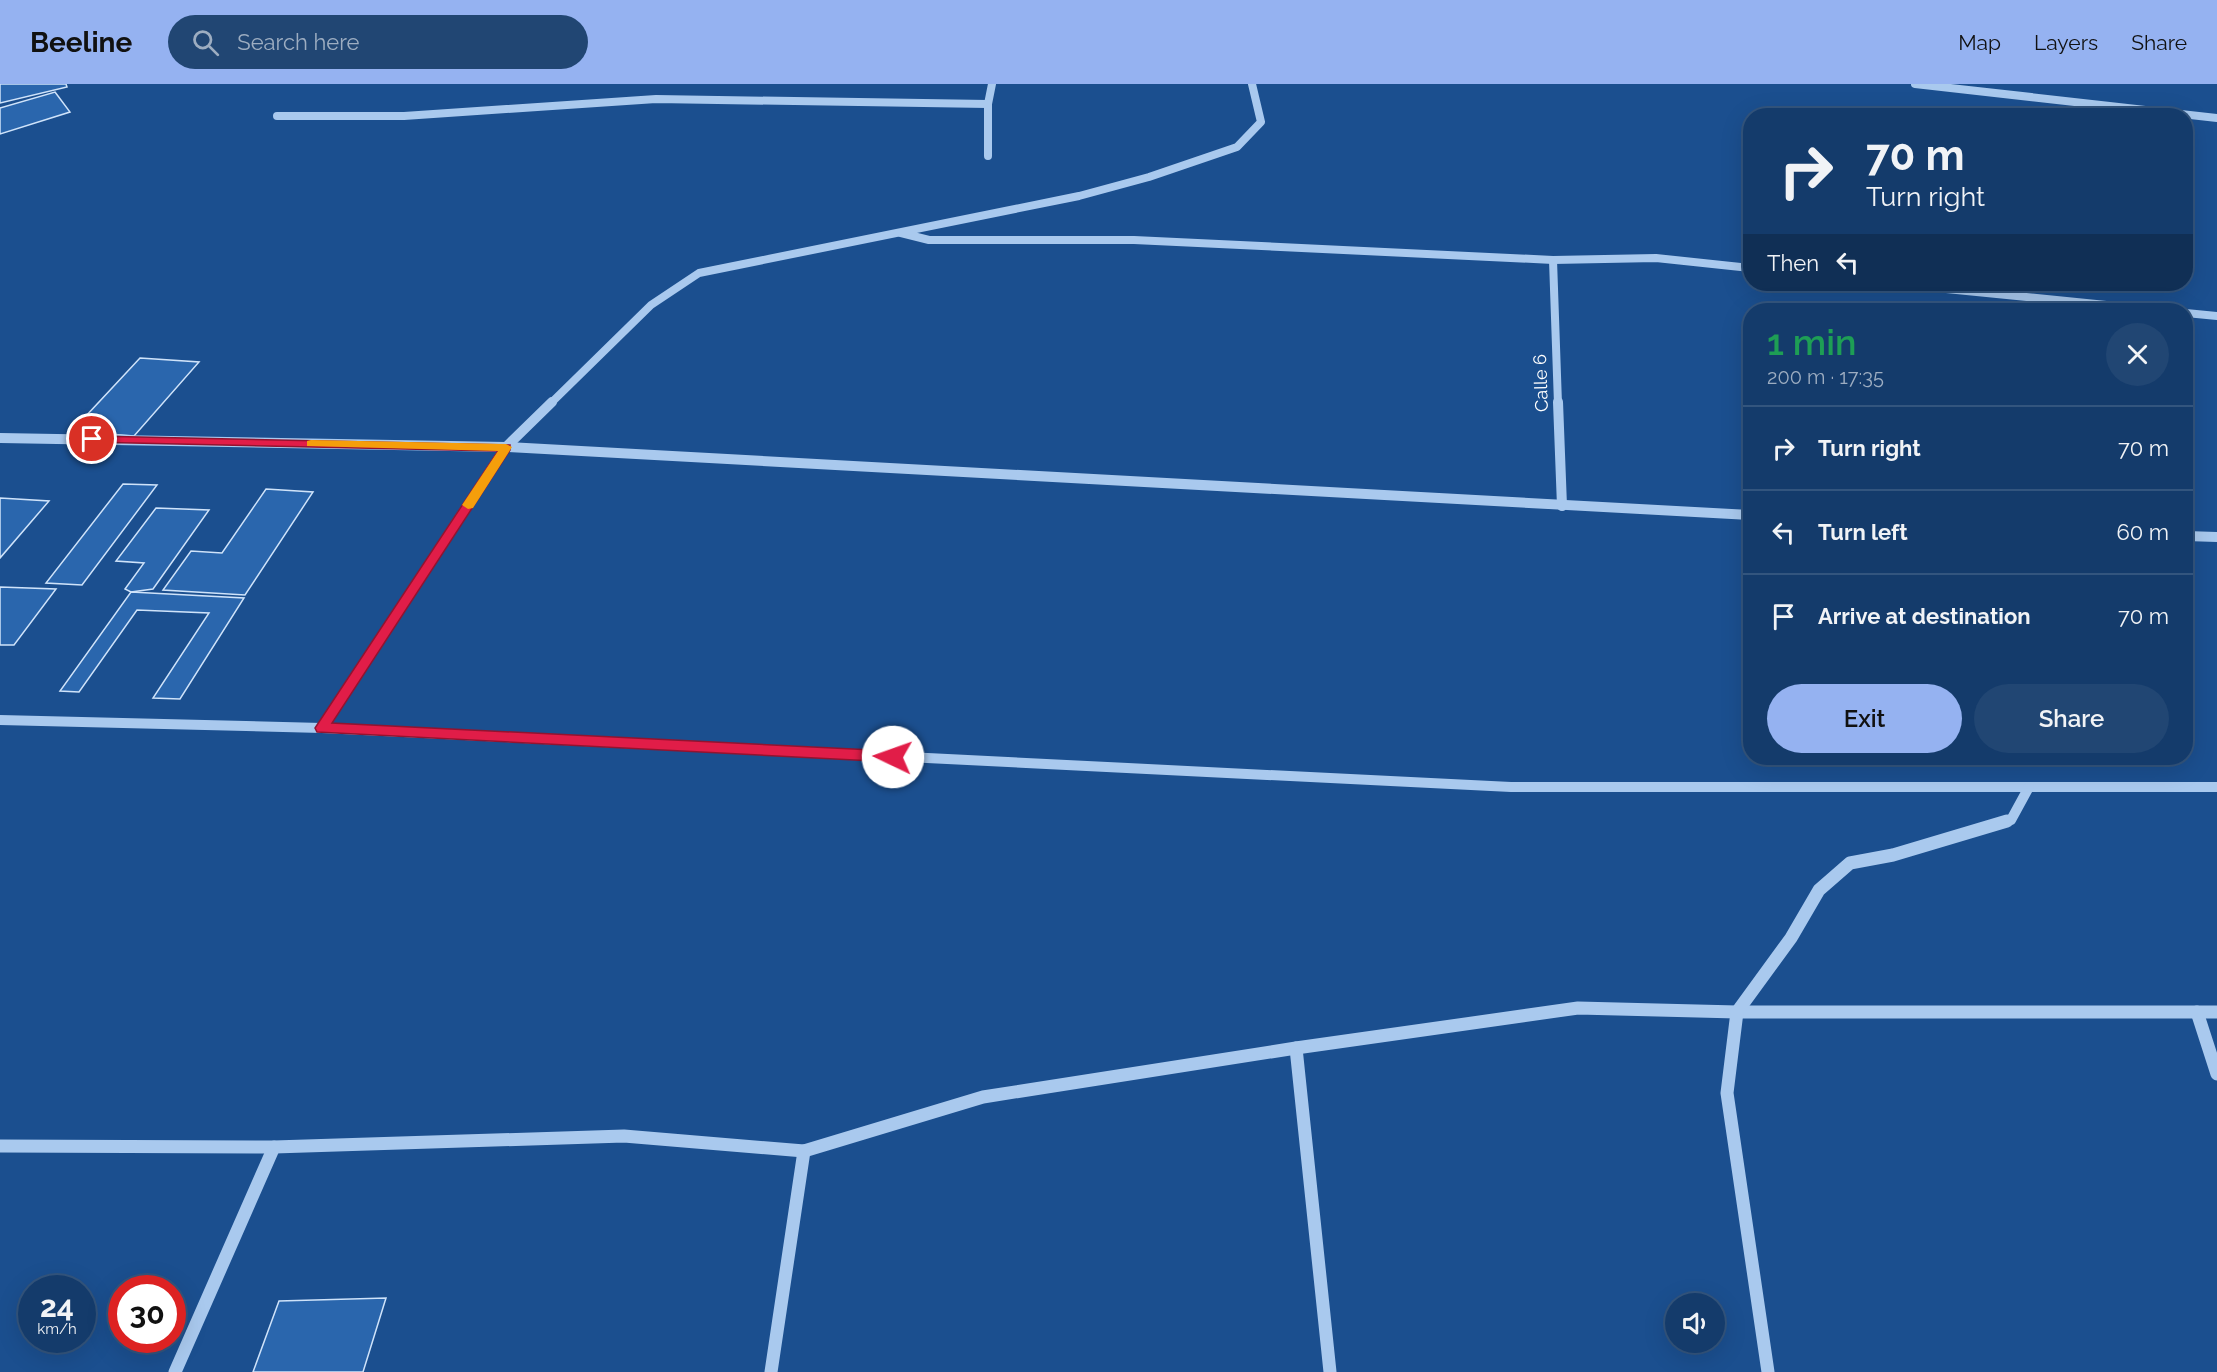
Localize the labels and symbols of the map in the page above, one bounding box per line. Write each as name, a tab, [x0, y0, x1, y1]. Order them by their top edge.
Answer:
street label: Calle 6	[1529, 354, 1552, 412]
pin	[66, 413, 117, 464]
position arrow	[861, 725, 925, 789]
speed limit sign: 30	[108, 1275, 186, 1353]

